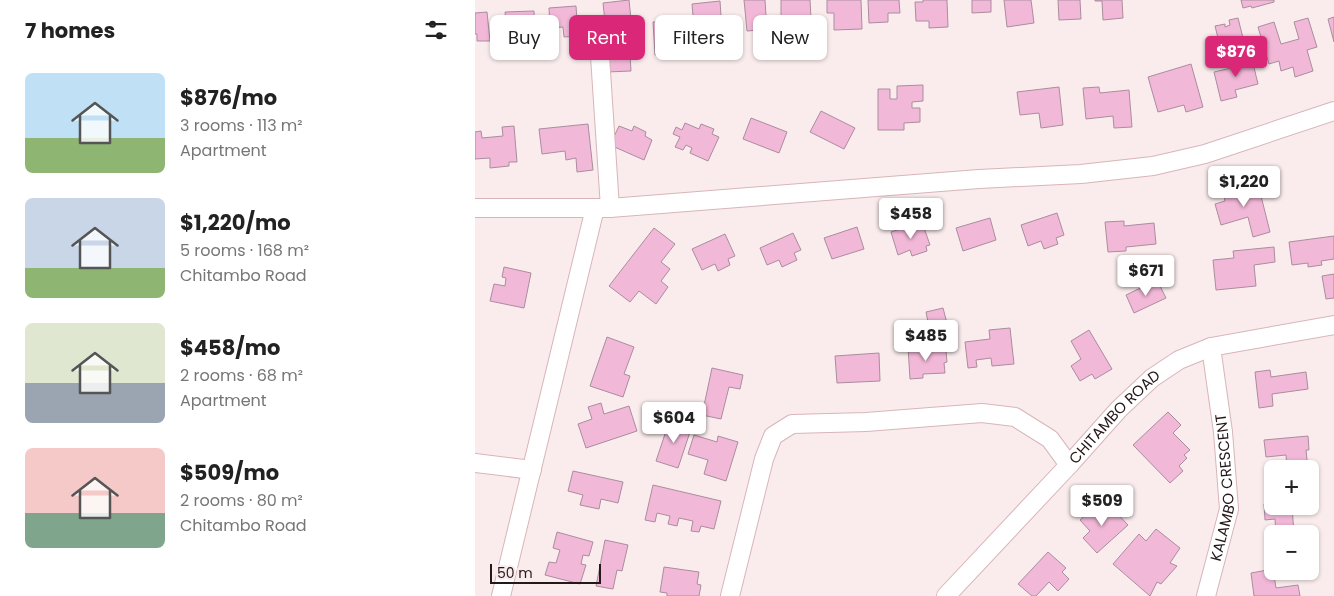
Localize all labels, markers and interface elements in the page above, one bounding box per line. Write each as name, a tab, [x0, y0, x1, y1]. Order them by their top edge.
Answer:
chip: Buy	[490, 15, 559, 60]
chip: Rent	[569, 15, 645, 60]
chip: Filters	[655, 15, 743, 60]
chip: New	[753, 15, 827, 60]
text: 7 homes	[25, 16, 115, 45]
icon: filters	[422, 16, 450, 44]
pin: $876	[1206, 36, 1266, 78]
text: $876	[1216, 40, 1256, 63]
text: $876/mo	[180, 83, 277, 112]
icon: home	[65, 93, 125, 153]
text: 3 rooms · 113 m²	[180, 114, 303, 137]
text: Apartment	[180, 139, 267, 162]
pin: $1,220	[1203, 166, 1285, 208]
text: $1,220	[1219, 170, 1269, 193]
pin: $458	[881, 198, 941, 240]
text: $458	[890, 202, 932, 225]
text: $1,220/mo	[180, 208, 291, 237]
icon: home	[65, 218, 125, 278]
text: 5 rooms · 168 m²	[180, 239, 309, 262]
pin: $671	[1116, 254, 1176, 297]
text: $671	[1128, 259, 1164, 282]
text: Chitambo Road	[180, 264, 307, 287]
pin: $485	[896, 320, 956, 362]
text: $485	[905, 324, 947, 347]
text: $458/mo	[180, 333, 280, 362]
icon: home	[65, 343, 125, 403]
text: 2 rooms · 68 m²	[180, 364, 303, 387]
street label: CHITAMBO ROAD	[1064, 365, 1164, 468]
text: Apartment	[180, 389, 267, 412]
pin: $604	[644, 402, 704, 444]
text: $604	[653, 406, 695, 429]
street label: KALAMBO CRESCENT	[1205, 413, 1240, 563]
text: $509/mo	[180, 458, 279, 487]
map controls	[1264, 460, 1319, 580]
button: +	[1264, 460, 1319, 515]
icon: home	[65, 468, 125, 528]
pin: $509	[1072, 484, 1132, 527]
text: 2 rooms · 80 m²	[180, 489, 303, 512]
text: $509	[1081, 489, 1123, 512]
text: Chitambo Road	[180, 514, 307, 537]
button: −	[1264, 525, 1319, 580]
scale bar	[490, 561, 601, 584]
text: 50 m	[497, 563, 533, 583]

